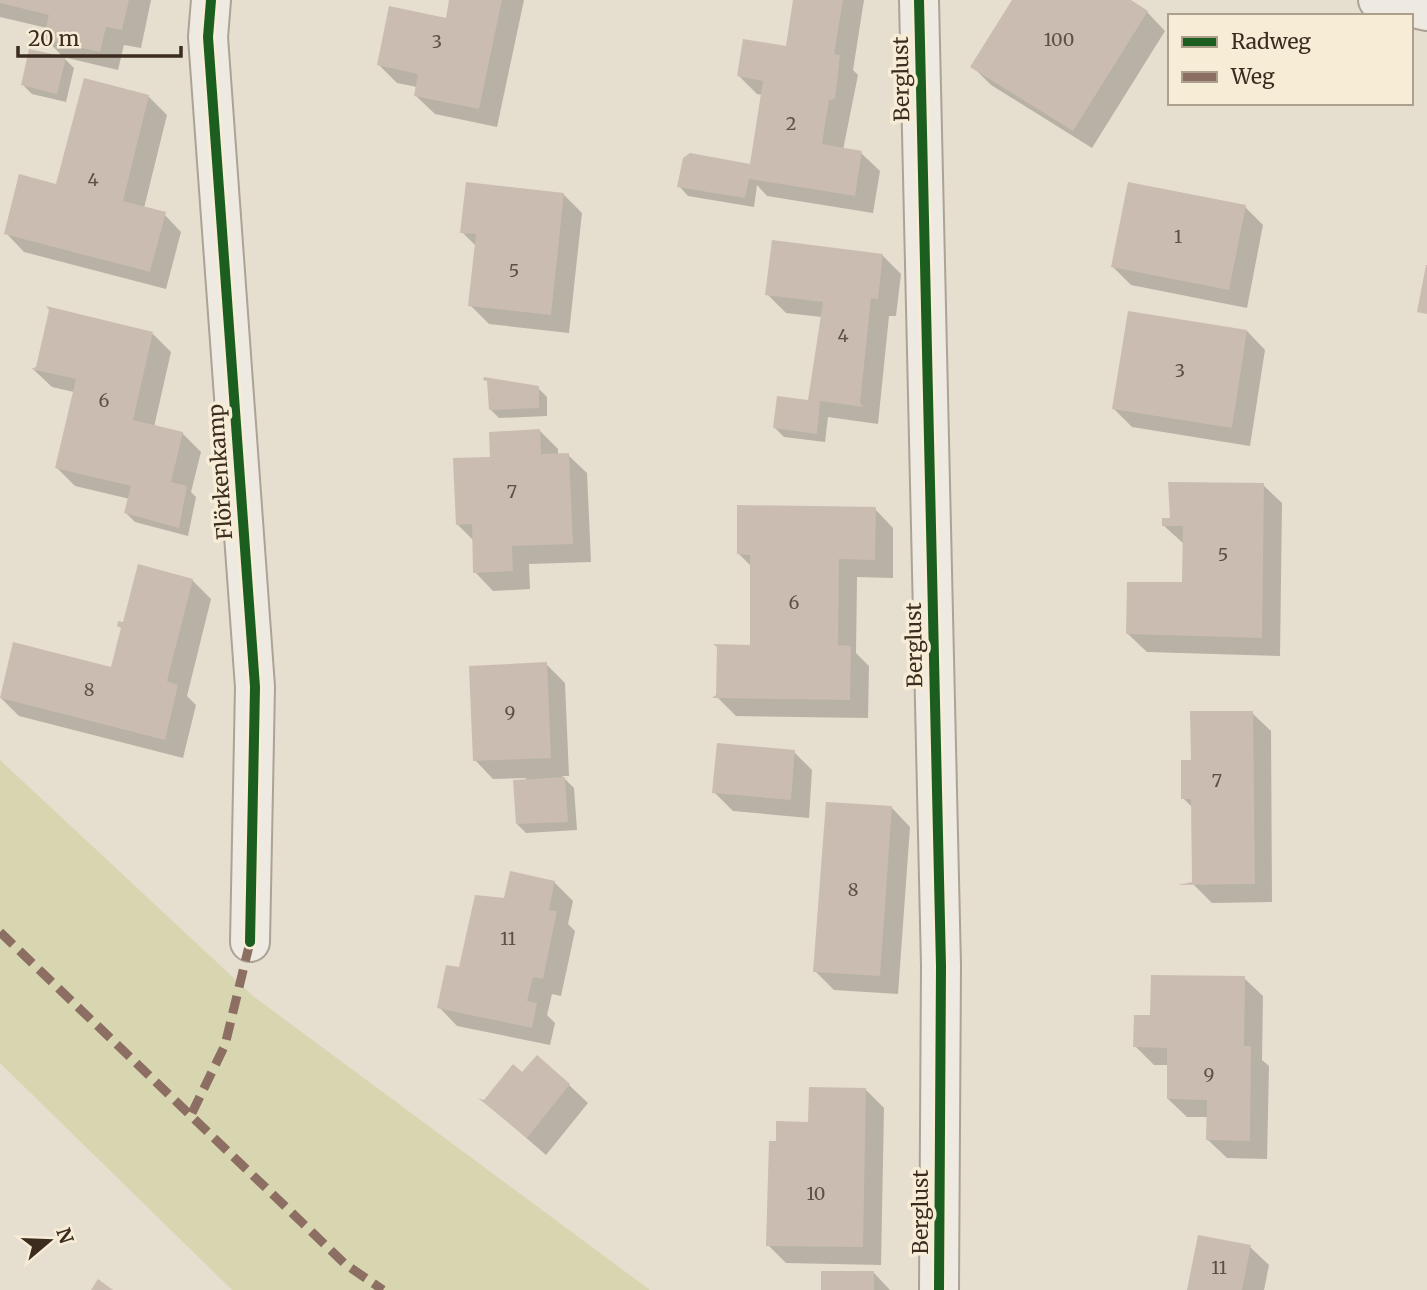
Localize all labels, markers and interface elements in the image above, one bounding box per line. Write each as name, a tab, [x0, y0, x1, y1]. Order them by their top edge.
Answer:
scale bar	[18, 14, 180, 58]
legend	[1168, 14, 1413, 105]
text: 20 m	[28, 25, 80, 52]
house number: 100	[1044, 28, 1074, 51]
text: Radweg	[1231, 28, 1311, 55]
house number: 3	[432, 30, 442, 53]
street label: Berglust	[887, 36, 915, 122]
text: Weg	[1230, 63, 1275, 90]
house number: 2	[786, 112, 796, 135]
house number: 4	[87, 168, 99, 191]
house number: 1	[1174, 225, 1182, 248]
house number: 5	[509, 259, 519, 282]
house number: 4	[837, 324, 849, 347]
house number: 3	[1175, 359, 1185, 382]
house number: 6	[99, 389, 110, 412]
street label: Flörkenkamp	[202, 403, 238, 541]
house number: 7	[507, 480, 517, 503]
house number: 5	[1218, 543, 1228, 566]
house number: 6	[789, 591, 800, 614]
street label: Berglust	[900, 602, 928, 688]
house number: 8	[84, 678, 94, 701]
house number: 9	[505, 701, 515, 724]
house number: 7	[1212, 769, 1222, 792]
house number: 8	[848, 878, 858, 901]
house number: 11	[500, 927, 516, 950]
house number: 9	[1204, 1063, 1214, 1086]
street label: Berglust	[907, 1169, 934, 1255]
house number: 10	[807, 1182, 825, 1205]
north arrow	[14, 1206, 84, 1276]
text: N	[51, 1224, 79, 1246]
house number: 11	[1211, 1256, 1227, 1279]

